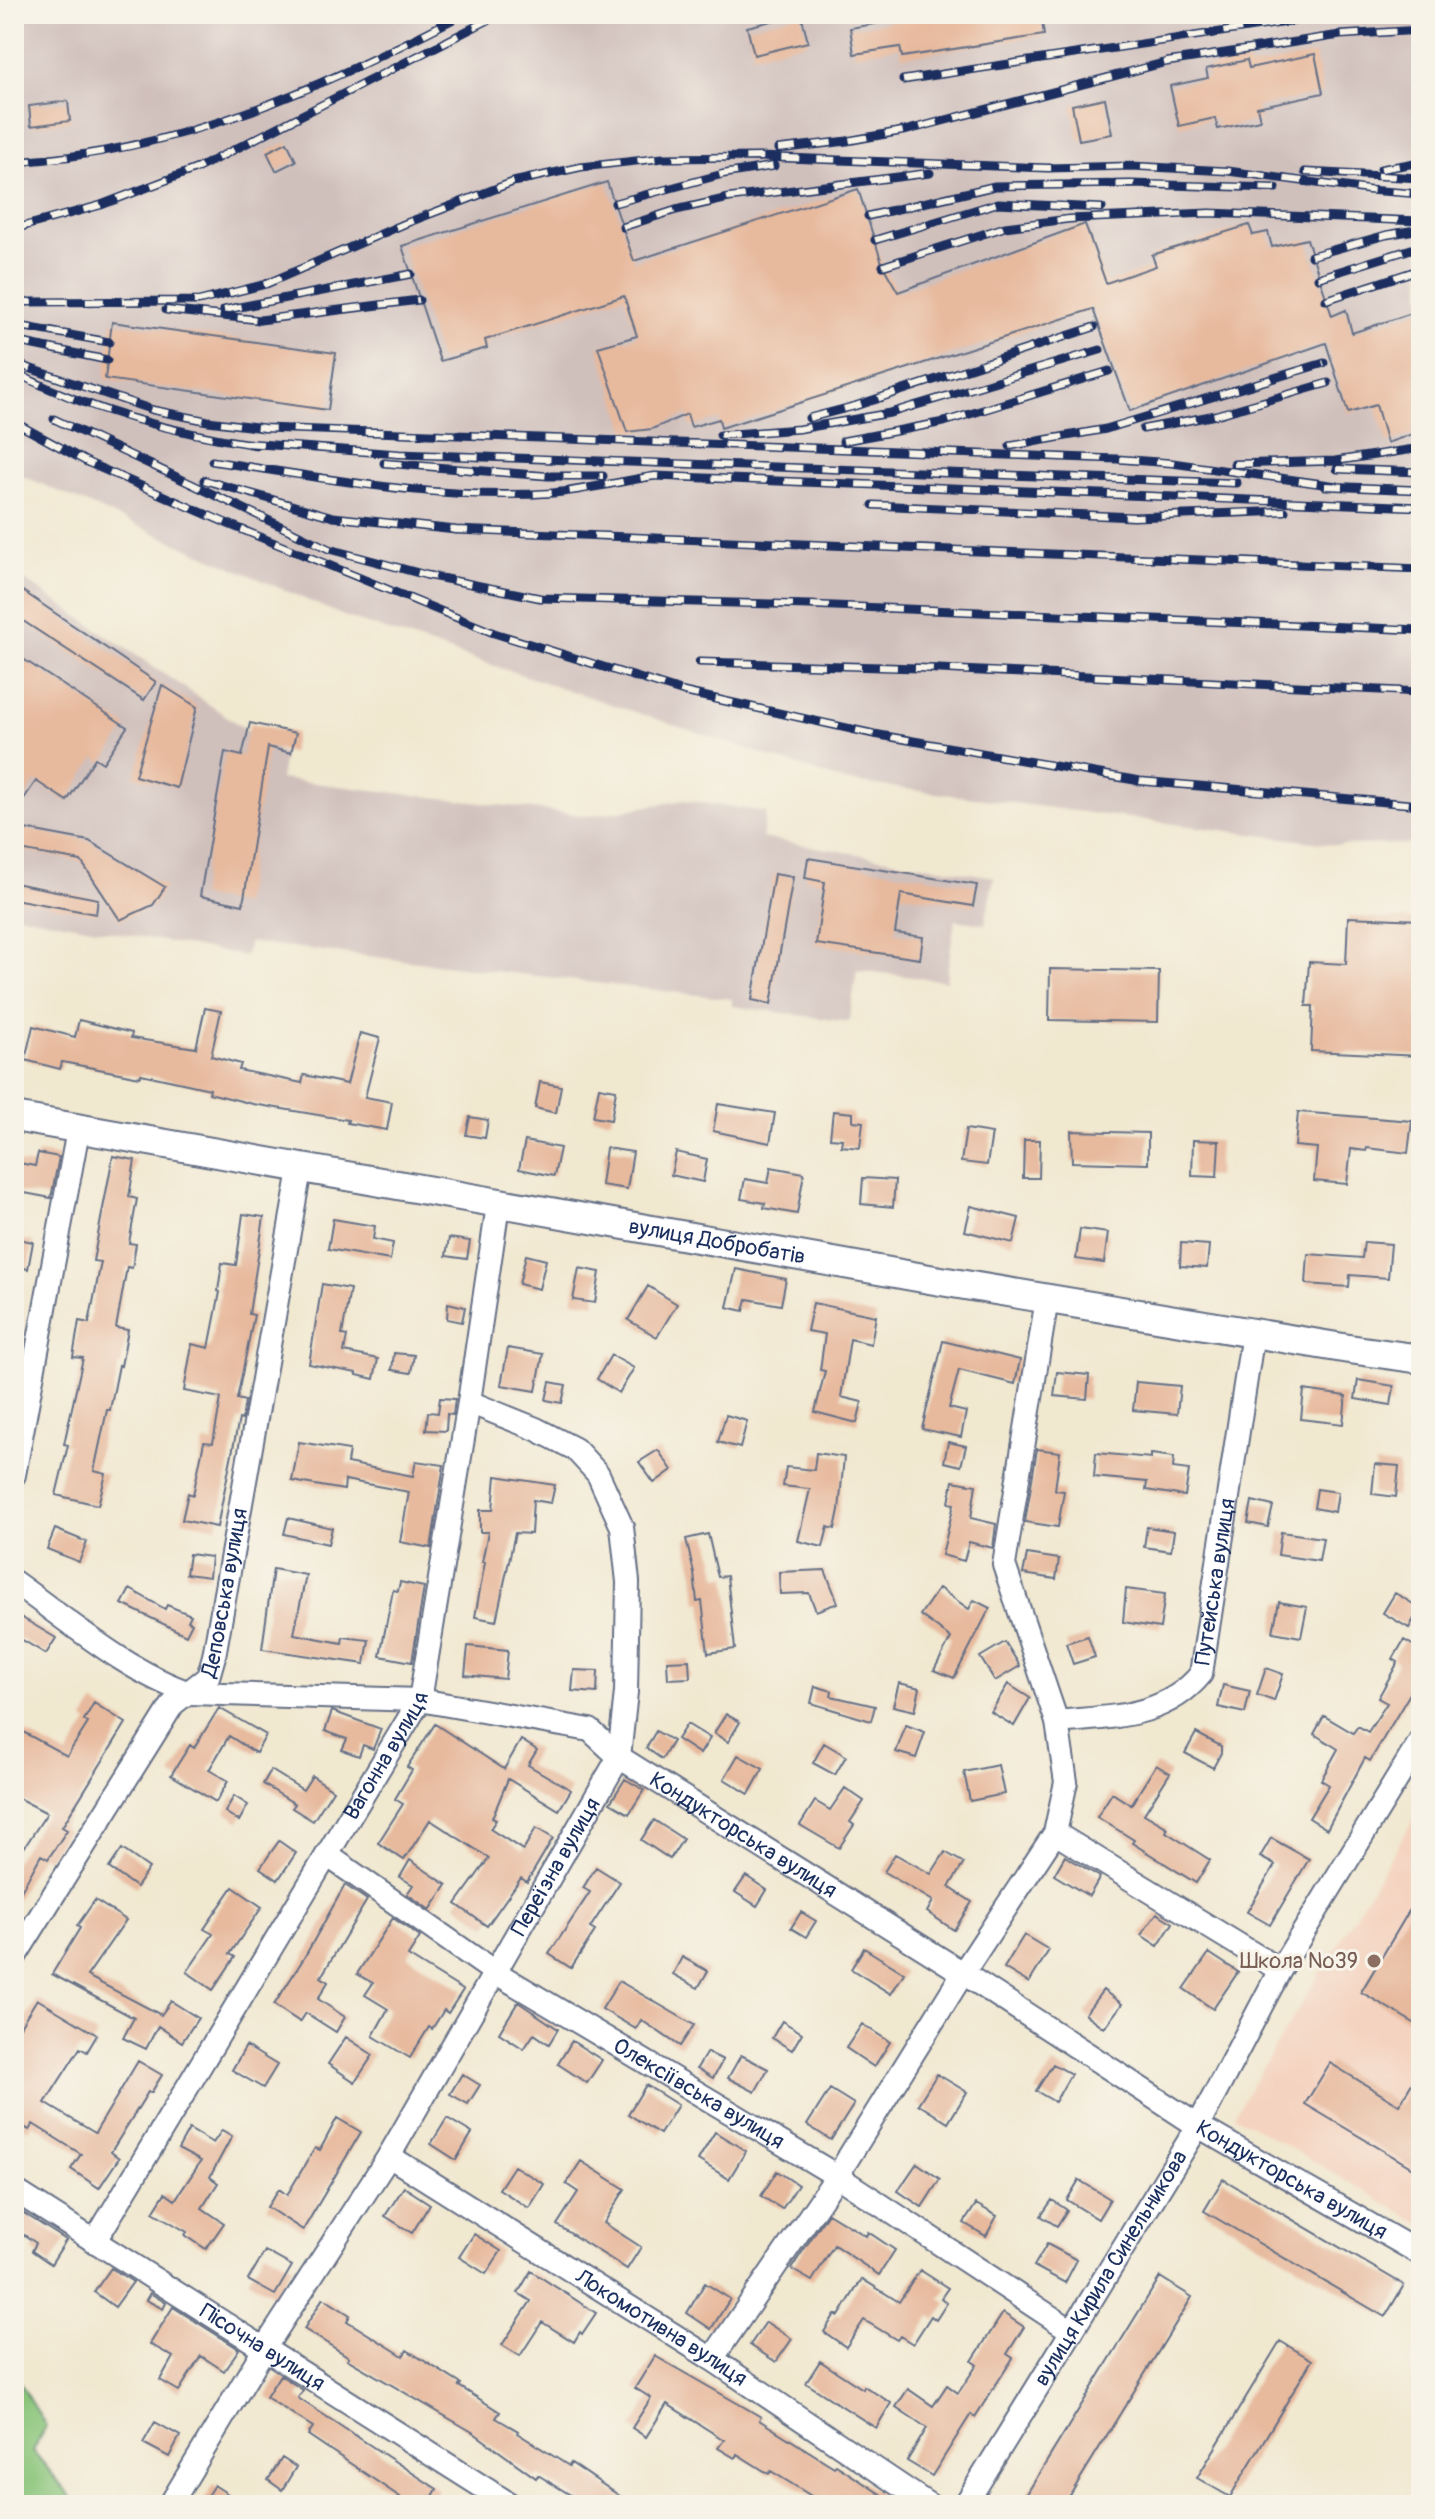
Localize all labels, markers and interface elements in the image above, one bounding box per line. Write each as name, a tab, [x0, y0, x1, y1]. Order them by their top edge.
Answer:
street label: вулиця Добробатів	[626, 1212, 808, 1271]
street label: Путейська вулиця	[1189, 1496, 1242, 1667]
street label: Деповська вулиця	[194, 1506, 254, 1681]
street label: Вагонна вулиця	[337, 1691, 435, 1825]
street label: Кондукторська вулиця	[644, 1766, 842, 1904]
street label: Переїзна вулиця	[505, 1793, 607, 1941]
place label: Школа №39	[1240, 1947, 1358, 1975]
marker: Школа №39	[1365, 1952, 1383, 1970]
street label: Олексіївська вулиця	[608, 2032, 789, 2155]
street label: Кондукторська вулиця	[1191, 2114, 1392, 2246]
street label: вулиця Кирила Синельникова	[1028, 2145, 1194, 2391]
street label: Локомотивна вулиця	[570, 2262, 753, 2393]
street label: Пісочна вулиця	[194, 2297, 330, 2397]

